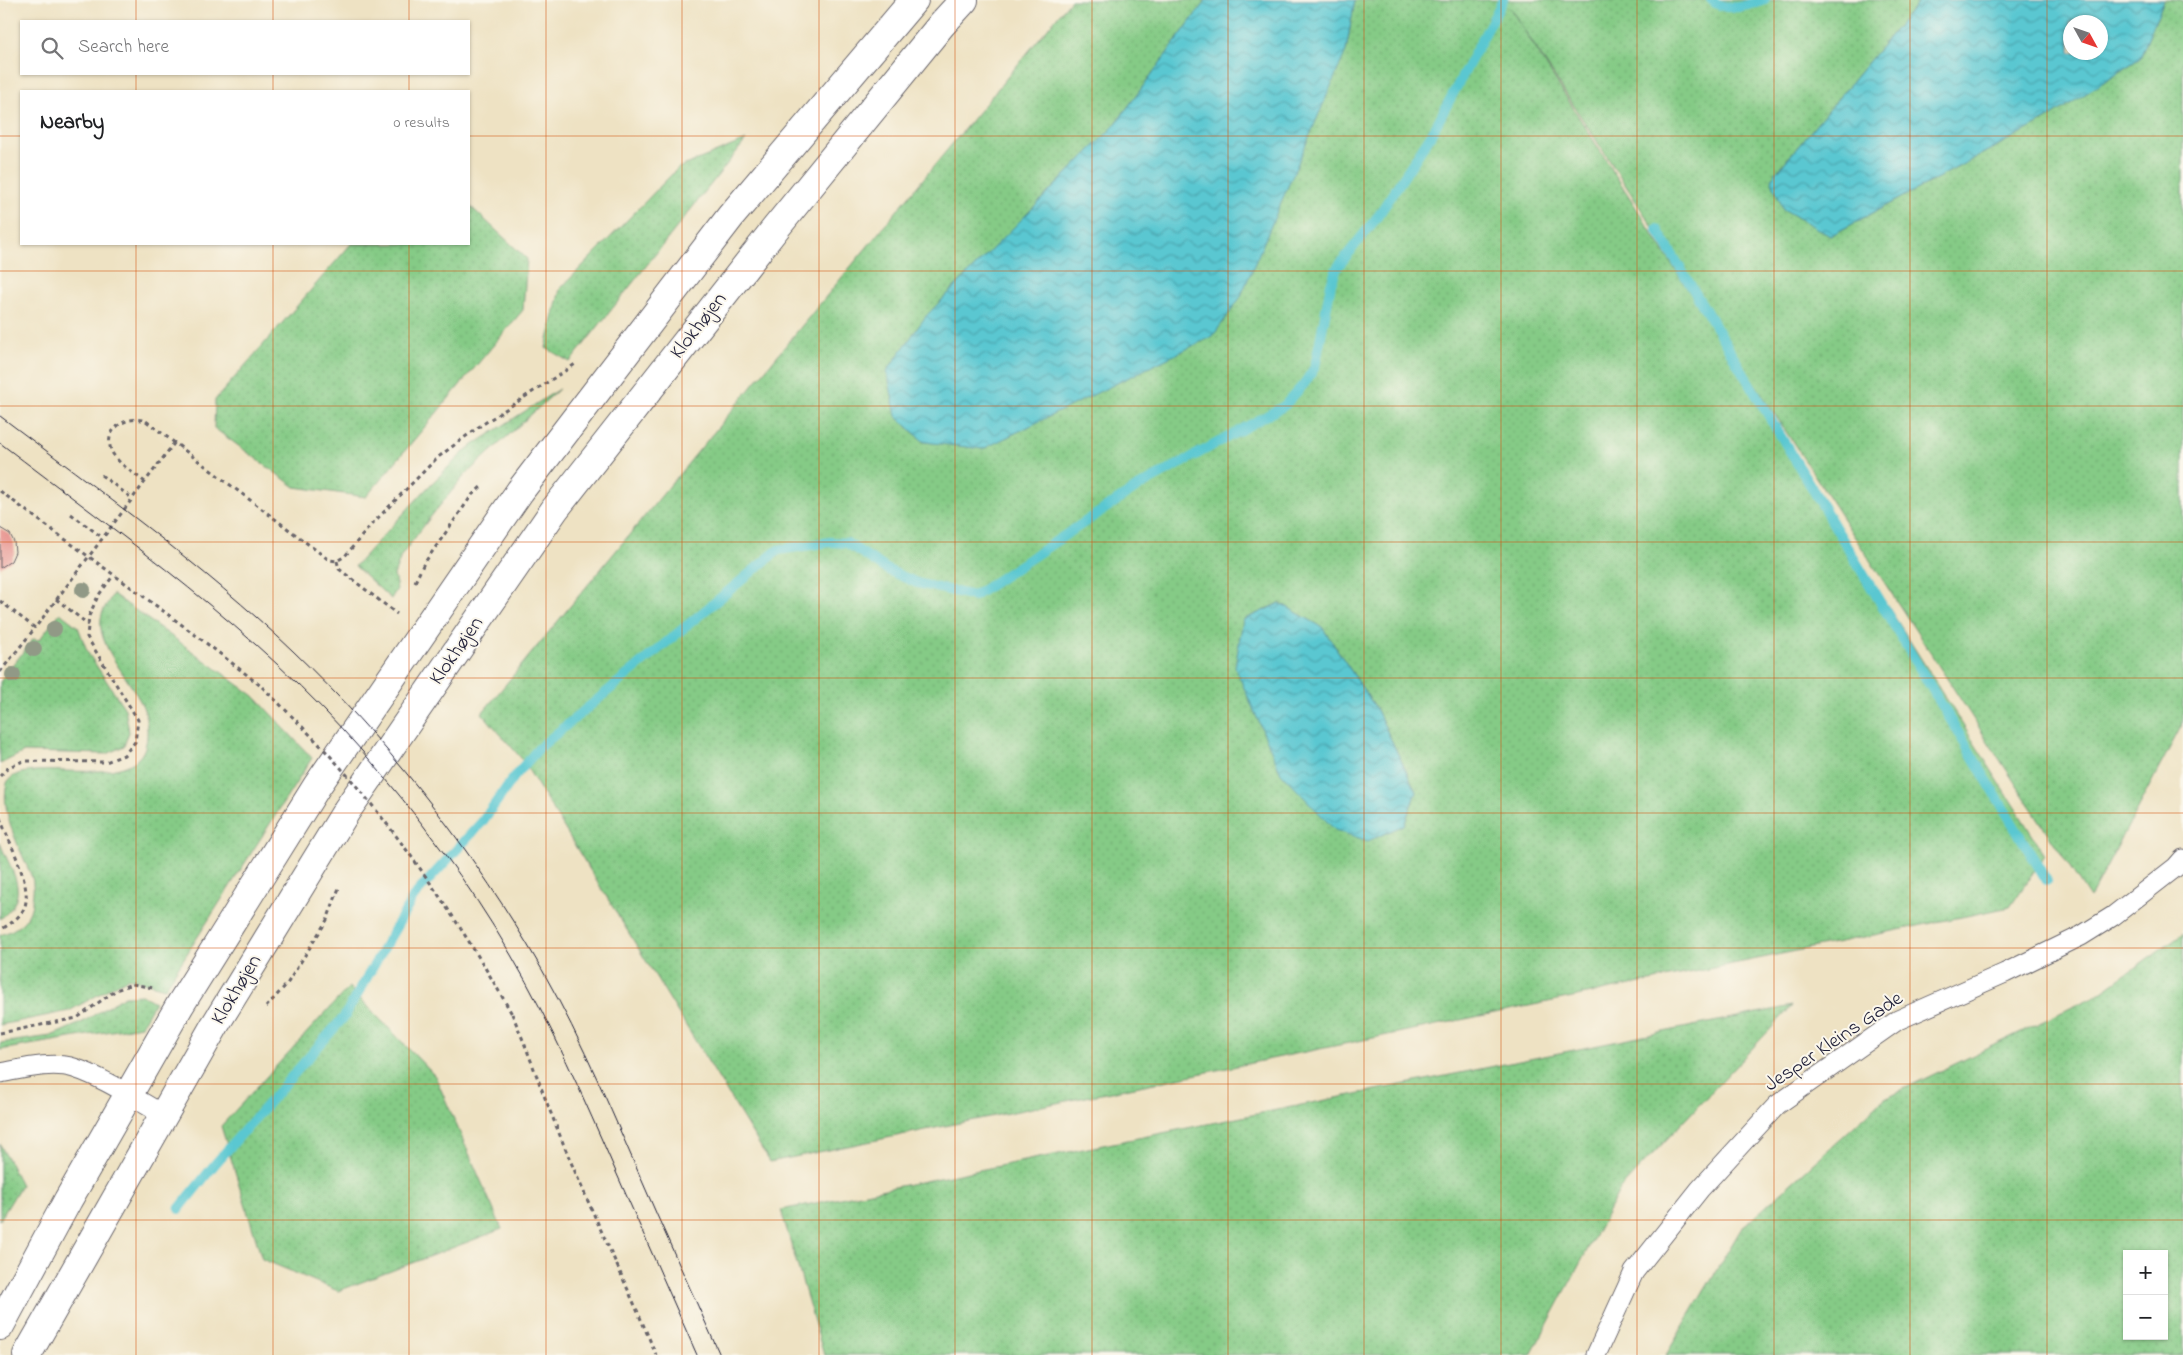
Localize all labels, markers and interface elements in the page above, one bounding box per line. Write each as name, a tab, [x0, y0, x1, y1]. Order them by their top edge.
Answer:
north arrow	[2063, 15, 2108, 60]
search box	[20, 20, 470, 75]
icon: search	[38, 34, 66, 62]
text: Search here	[78, 34, 169, 61]
text: Nearby	[40, 108, 104, 138]
text: 0 results	[394, 111, 450, 135]
street label: Klokhøjen	[663, 286, 735, 366]
street label: Klokhøjen	[422, 611, 492, 691]
street label: Klokhøjen	[204, 949, 270, 1031]
street label: Jesper Kleins Gade	[1759, 984, 1910, 1100]
map controls	[2123, 1250, 2168, 1340]
button: +	[2123, 1250, 2168, 1295]
button: −	[2123, 1295, 2168, 1340]

